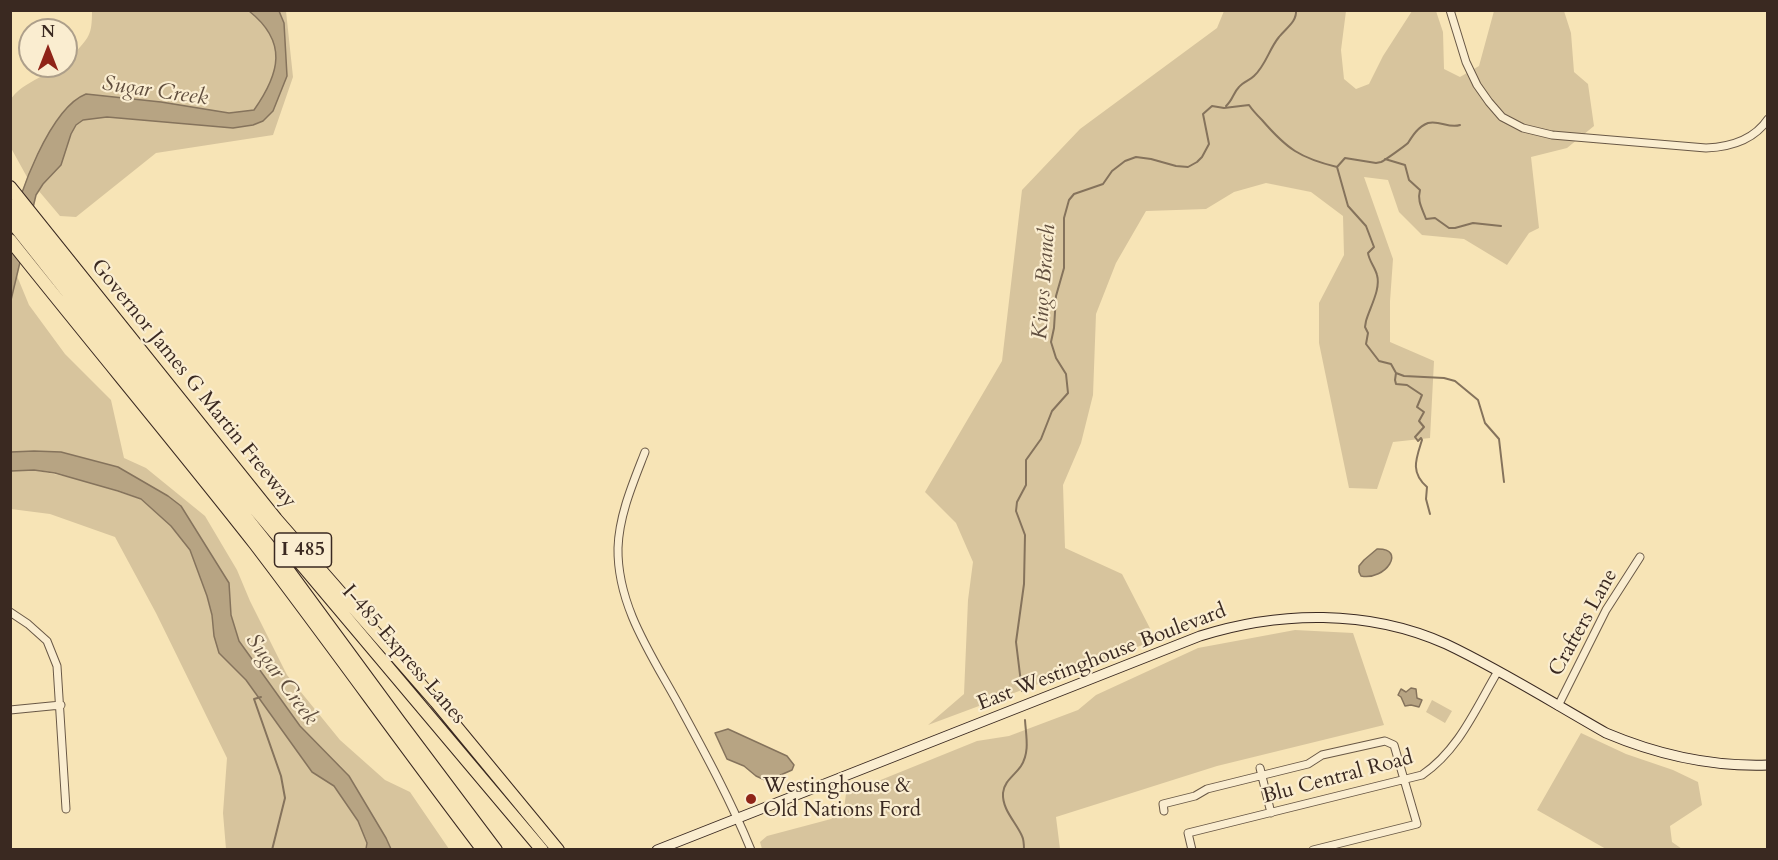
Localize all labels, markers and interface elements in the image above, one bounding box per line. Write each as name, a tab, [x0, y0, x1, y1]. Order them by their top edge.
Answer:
north arrow	[18, 18, 78, 78]
text: N	[41, 21, 55, 43]
water label: Sugar Creek	[100, 72, 210, 112]
water label: Kings Branch	[1028, 223, 1062, 341]
street label: Governor James G Martin Freeway	[85, 254, 301, 514]
road number: I 485	[274, 533, 332, 567]
street label: Crafters Lane	[1544, 565, 1624, 681]
street label: I-485 Express Lanes	[336, 580, 470, 730]
street label: East Westinghouse Boulevard	[974, 599, 1230, 717]
water label: Sugar Creek	[239, 629, 323, 731]
street label: Blu Central Road	[1260, 746, 1416, 810]
place label: Westinghouse & Old Nations Ford	[763, 774, 921, 824]
marker: Westinghouse & Old Nations Ford	[744, 792, 758, 806]

